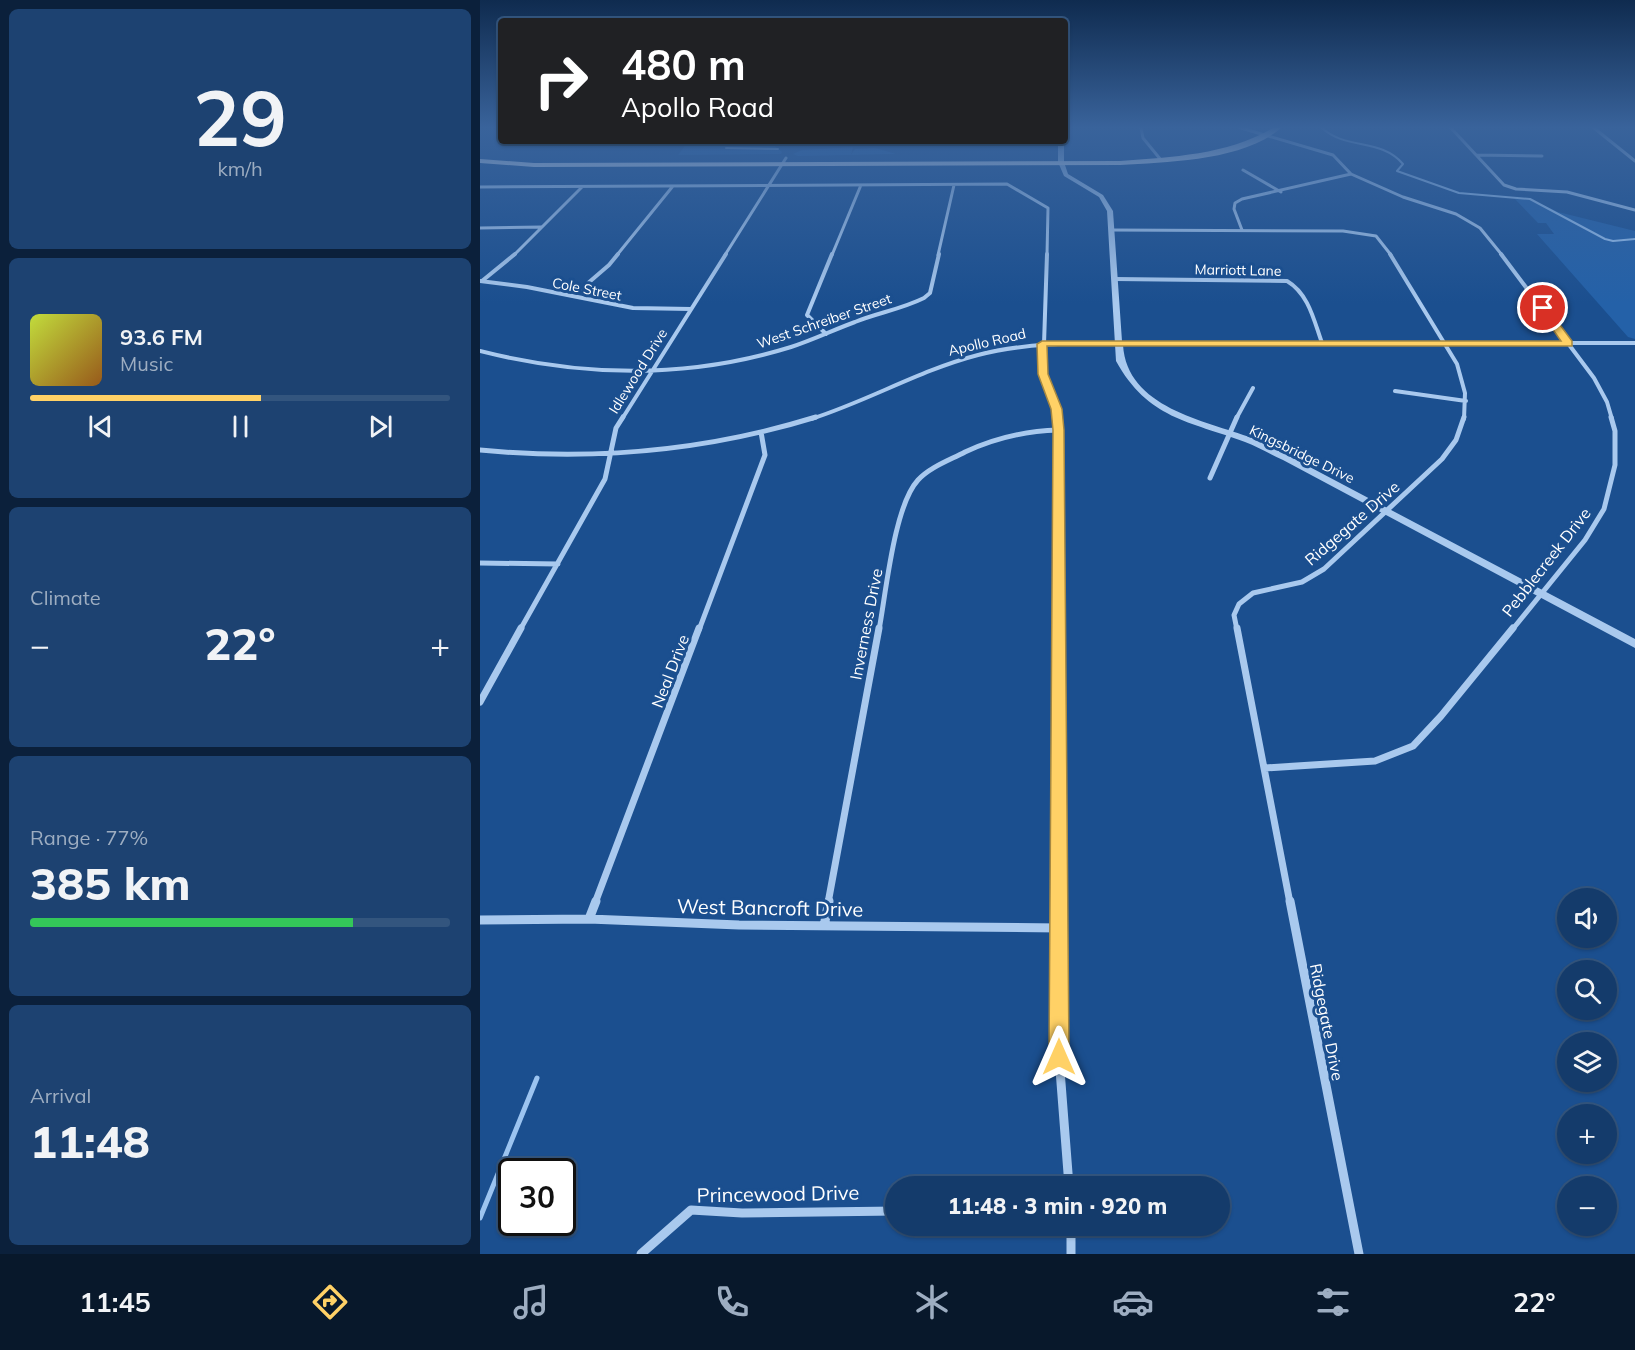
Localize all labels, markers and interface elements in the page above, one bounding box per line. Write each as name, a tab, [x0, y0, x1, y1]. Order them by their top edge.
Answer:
text: 480 m	[621, 38, 746, 91]
icon: right	[522, 42, 600, 120]
text: 29	[193, 68, 287, 166]
text: Apollo Road	[621, 90, 774, 124]
text: km/h	[217, 156, 263, 181]
street label: Marriott Lane	[1194, 260, 1282, 280]
street label: Cole Street	[551, 273, 623, 305]
pin	[1517, 282, 1568, 333]
street label: West Schreiber Street	[754, 289, 894, 352]
icon: arrive	[1526, 291, 1559, 324]
text: 93.6 FM	[120, 323, 203, 351]
street label: Apollo Road	[946, 324, 1028, 360]
street label: Idlewood Drive	[605, 325, 671, 417]
text: Music	[120, 351, 173, 376]
icon: previous	[84, 410, 117, 443]
icon: pause	[224, 410, 257, 443]
icon: next	[364, 410, 397, 443]
street label: Kingsbridge Drive	[1247, 421, 1357, 487]
street label: Ridgegate Drive	[1300, 476, 1404, 570]
street label: Pebblecreek Drive	[1497, 504, 1595, 620]
street label: Inverness Drive	[845, 567, 887, 681]
text: Climate	[30, 585, 101, 610]
text: 22°	[204, 615, 276, 671]
text: −	[30, 624, 50, 665]
text: +	[430, 624, 450, 665]
street label: Neal Drive	[647, 632, 693, 710]
text: Range · 77%	[30, 825, 148, 850]
text: 385 km	[30, 855, 191, 911]
map controls	[1557, 888, 1617, 1236]
button: sound	[1557, 888, 1617, 948]
street label: West Bancroft Drive	[677, 893, 863, 922]
button: search	[1557, 960, 1617, 1020]
street label: Ridgegate Drive	[1306, 962, 1348, 1082]
position arrow	[1027, 1025, 1091, 1089]
button: layers	[1557, 1032, 1617, 1092]
text: Arrival	[30, 1083, 91, 1108]
button: +	[1557, 1104, 1617, 1164]
text: 11:48	[30, 1113, 150, 1169]
speed limit sign: 30	[498, 1158, 576, 1236]
button: −	[1557, 1176, 1617, 1236]
street label: Princewood Drive	[696, 1180, 860, 1207]
text: 11:48 · 3 min · 920 m	[948, 1192, 1167, 1220]
icon: directions	[309, 1281, 351, 1323]
icon: music	[510, 1281, 552, 1323]
icon: phone	[711, 1281, 753, 1323]
icon: climate	[911, 1281, 953, 1323]
icon: car	[1112, 1281, 1154, 1323]
icon: filters	[1312, 1281, 1354, 1323]
text: 11:45	[79, 1285, 151, 1319]
text: 22°	[1513, 1285, 1556, 1319]

